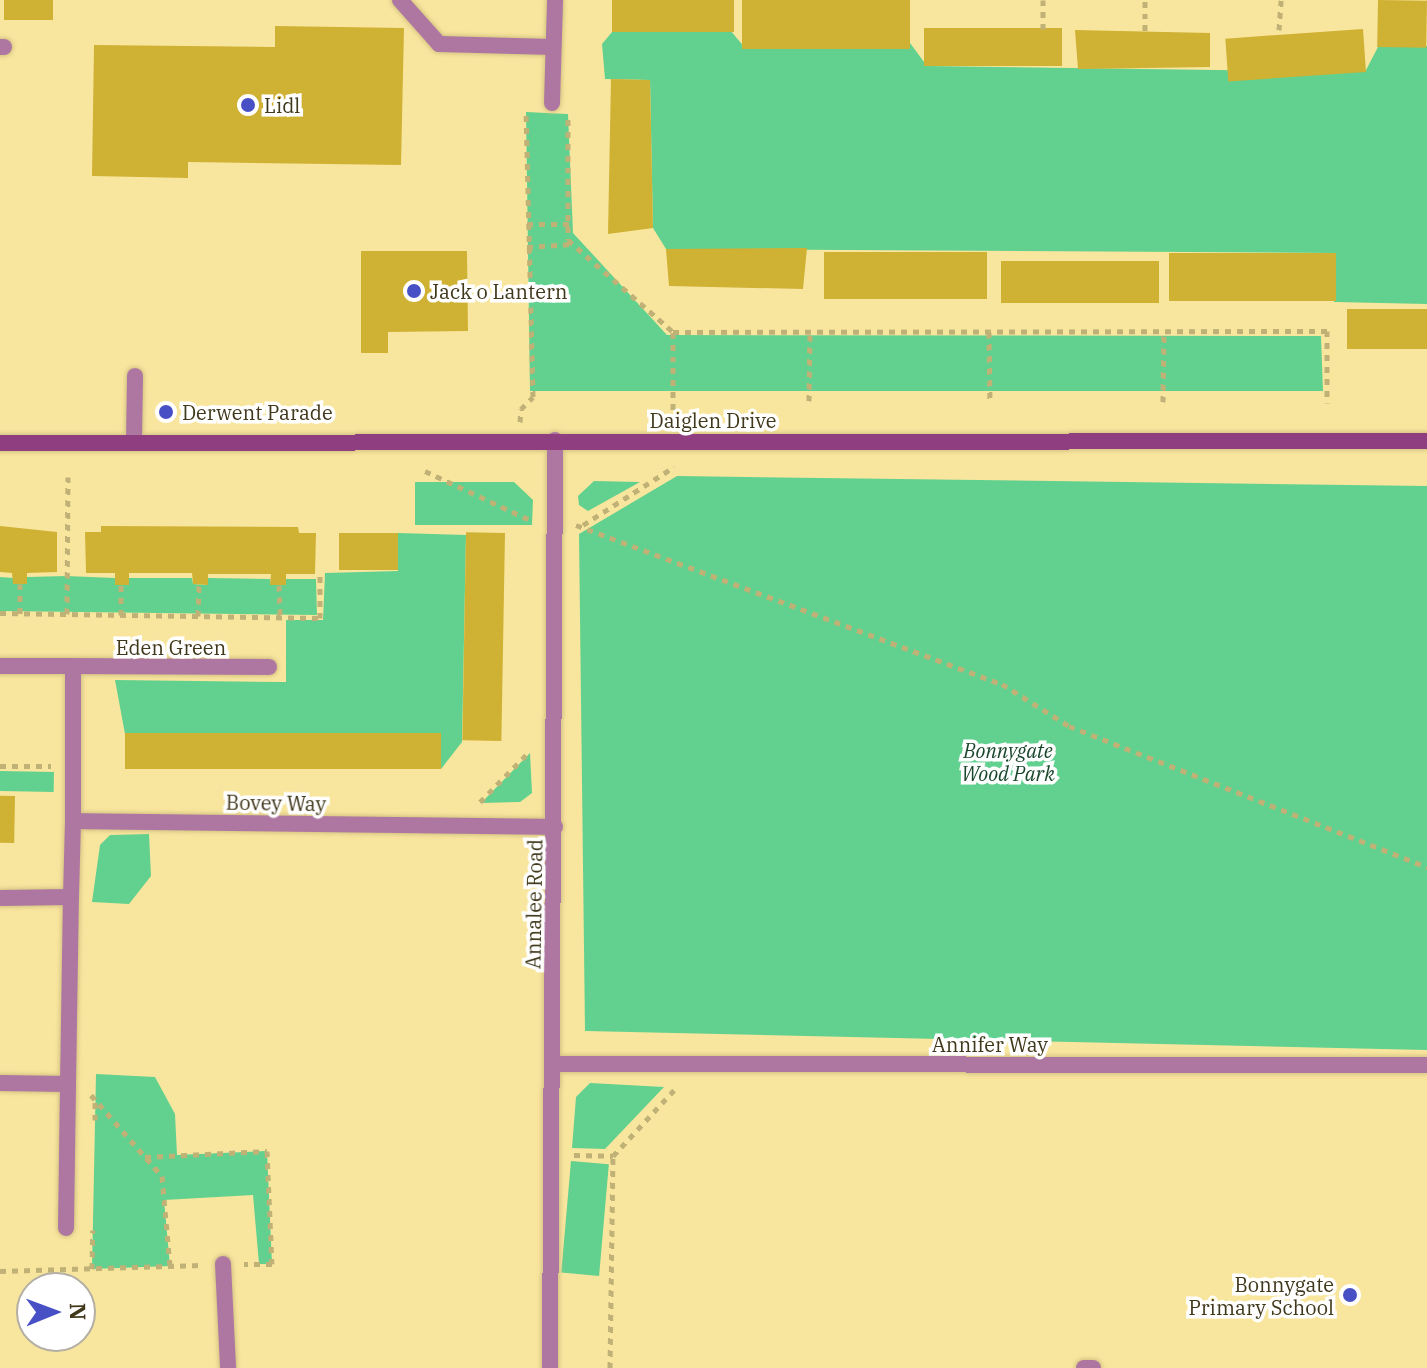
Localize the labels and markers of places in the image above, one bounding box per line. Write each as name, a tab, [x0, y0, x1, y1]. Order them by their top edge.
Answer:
place label: Lidl	[264, 93, 300, 117]
marker: Lidl	[239, 96, 257, 114]
place label: Jack o Lantern	[430, 279, 568, 303]
marker: Jack o Lantern	[405, 282, 423, 300]
place label: Derwent Parade	[182, 400, 333, 424]
marker: Derwent Parade	[157, 403, 175, 421]
place label: Bonnygate Primary School	[1188, 1272, 1334, 1319]
marker: Bonnygate Primary School	[1341, 1286, 1359, 1304]

